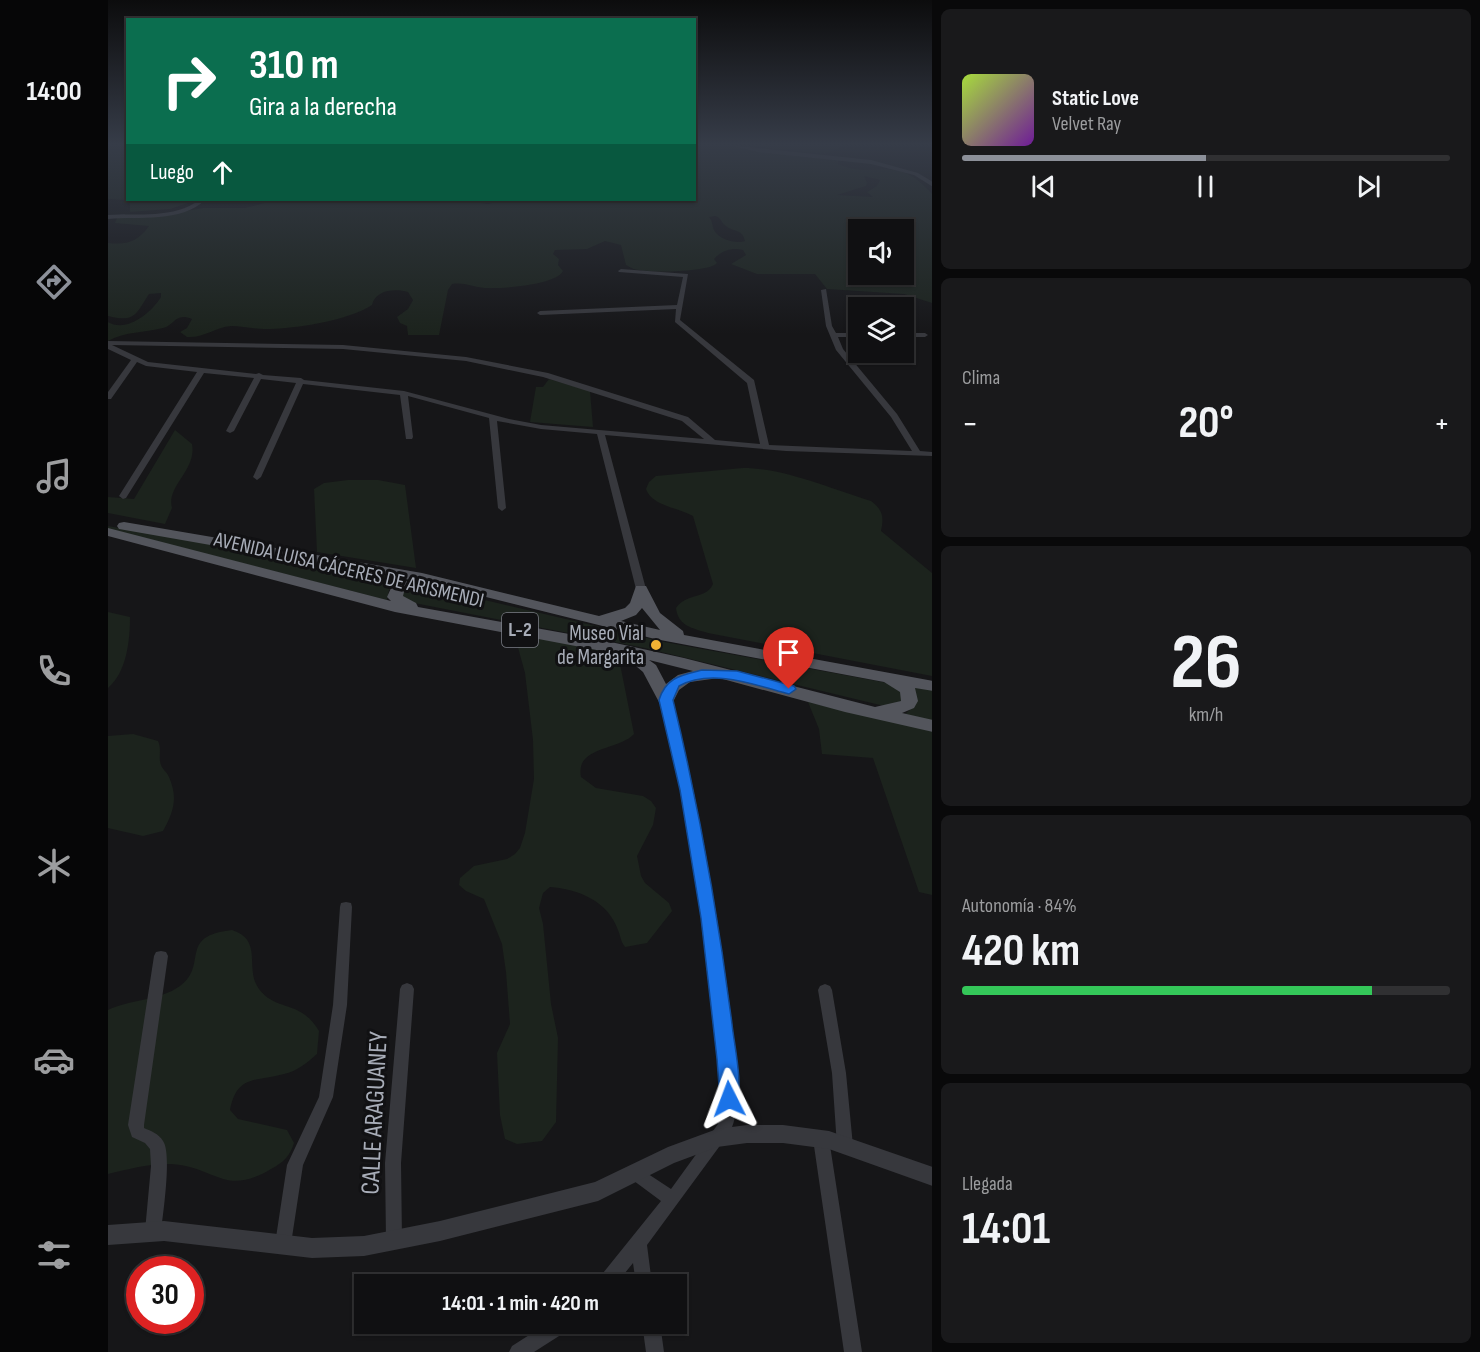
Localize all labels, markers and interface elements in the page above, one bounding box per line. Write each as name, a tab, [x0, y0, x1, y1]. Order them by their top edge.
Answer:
text: 310 m	[249, 40, 339, 91]
icon: right	[150, 42, 228, 120]
text: 14:00	[26, 76, 82, 108]
text: Static Love	[1052, 85, 1139, 112]
text: Gira a la derecha	[249, 91, 397, 123]
text: Velvet Ray	[1052, 112, 1121, 136]
icon: ahead	[206, 156, 239, 189]
text: Luego	[150, 159, 194, 186]
icon: previous	[1027, 170, 1060, 203]
icon: pause	[1189, 170, 1222, 203]
icon: next	[1352, 170, 1385, 203]
map controls	[848, 219, 914, 363]
button: sound	[848, 219, 914, 285]
icon: directions	[33, 261, 75, 303]
button: layers	[848, 297, 914, 363]
text: Clima	[962, 366, 1000, 390]
text: 20°	[1178, 396, 1234, 451]
text: −	[962, 404, 978, 444]
text: +	[1434, 404, 1450, 444]
icon: music	[33, 455, 75, 497]
street label: AVENIDA LUISA CÁCERES DE ARISMENDI	[211, 527, 486, 613]
road number: L-2	[502, 613, 538, 647]
text: 26	[1171, 617, 1241, 710]
place label: Museo Vial de Margarita	[557, 621, 644, 670]
pin	[763, 627, 814, 689]
icon: arrive	[772, 636, 805, 669]
marker: Museo Vial de Margarita	[649, 638, 663, 652]
icon: phone	[33, 650, 75, 692]
text: km/h	[1189, 703, 1223, 727]
icon: climate	[33, 845, 75, 887]
text: Autonomía · 84%	[962, 894, 1077, 918]
text: 420 km	[962, 924, 1080, 979]
street label: CALLE ARAGUANEY	[355, 1030, 395, 1195]
icon: car	[33, 1039, 75, 1081]
position arrow	[697, 1067, 761, 1131]
text: Llegada	[962, 1172, 1013, 1196]
text: 14:01	[962, 1202, 1050, 1257]
icon: filters	[33, 1234, 75, 1276]
speed limit sign: 30	[126, 1256, 204, 1334]
text: 14:01 · 1 min · 420 m	[442, 1290, 599, 1317]

